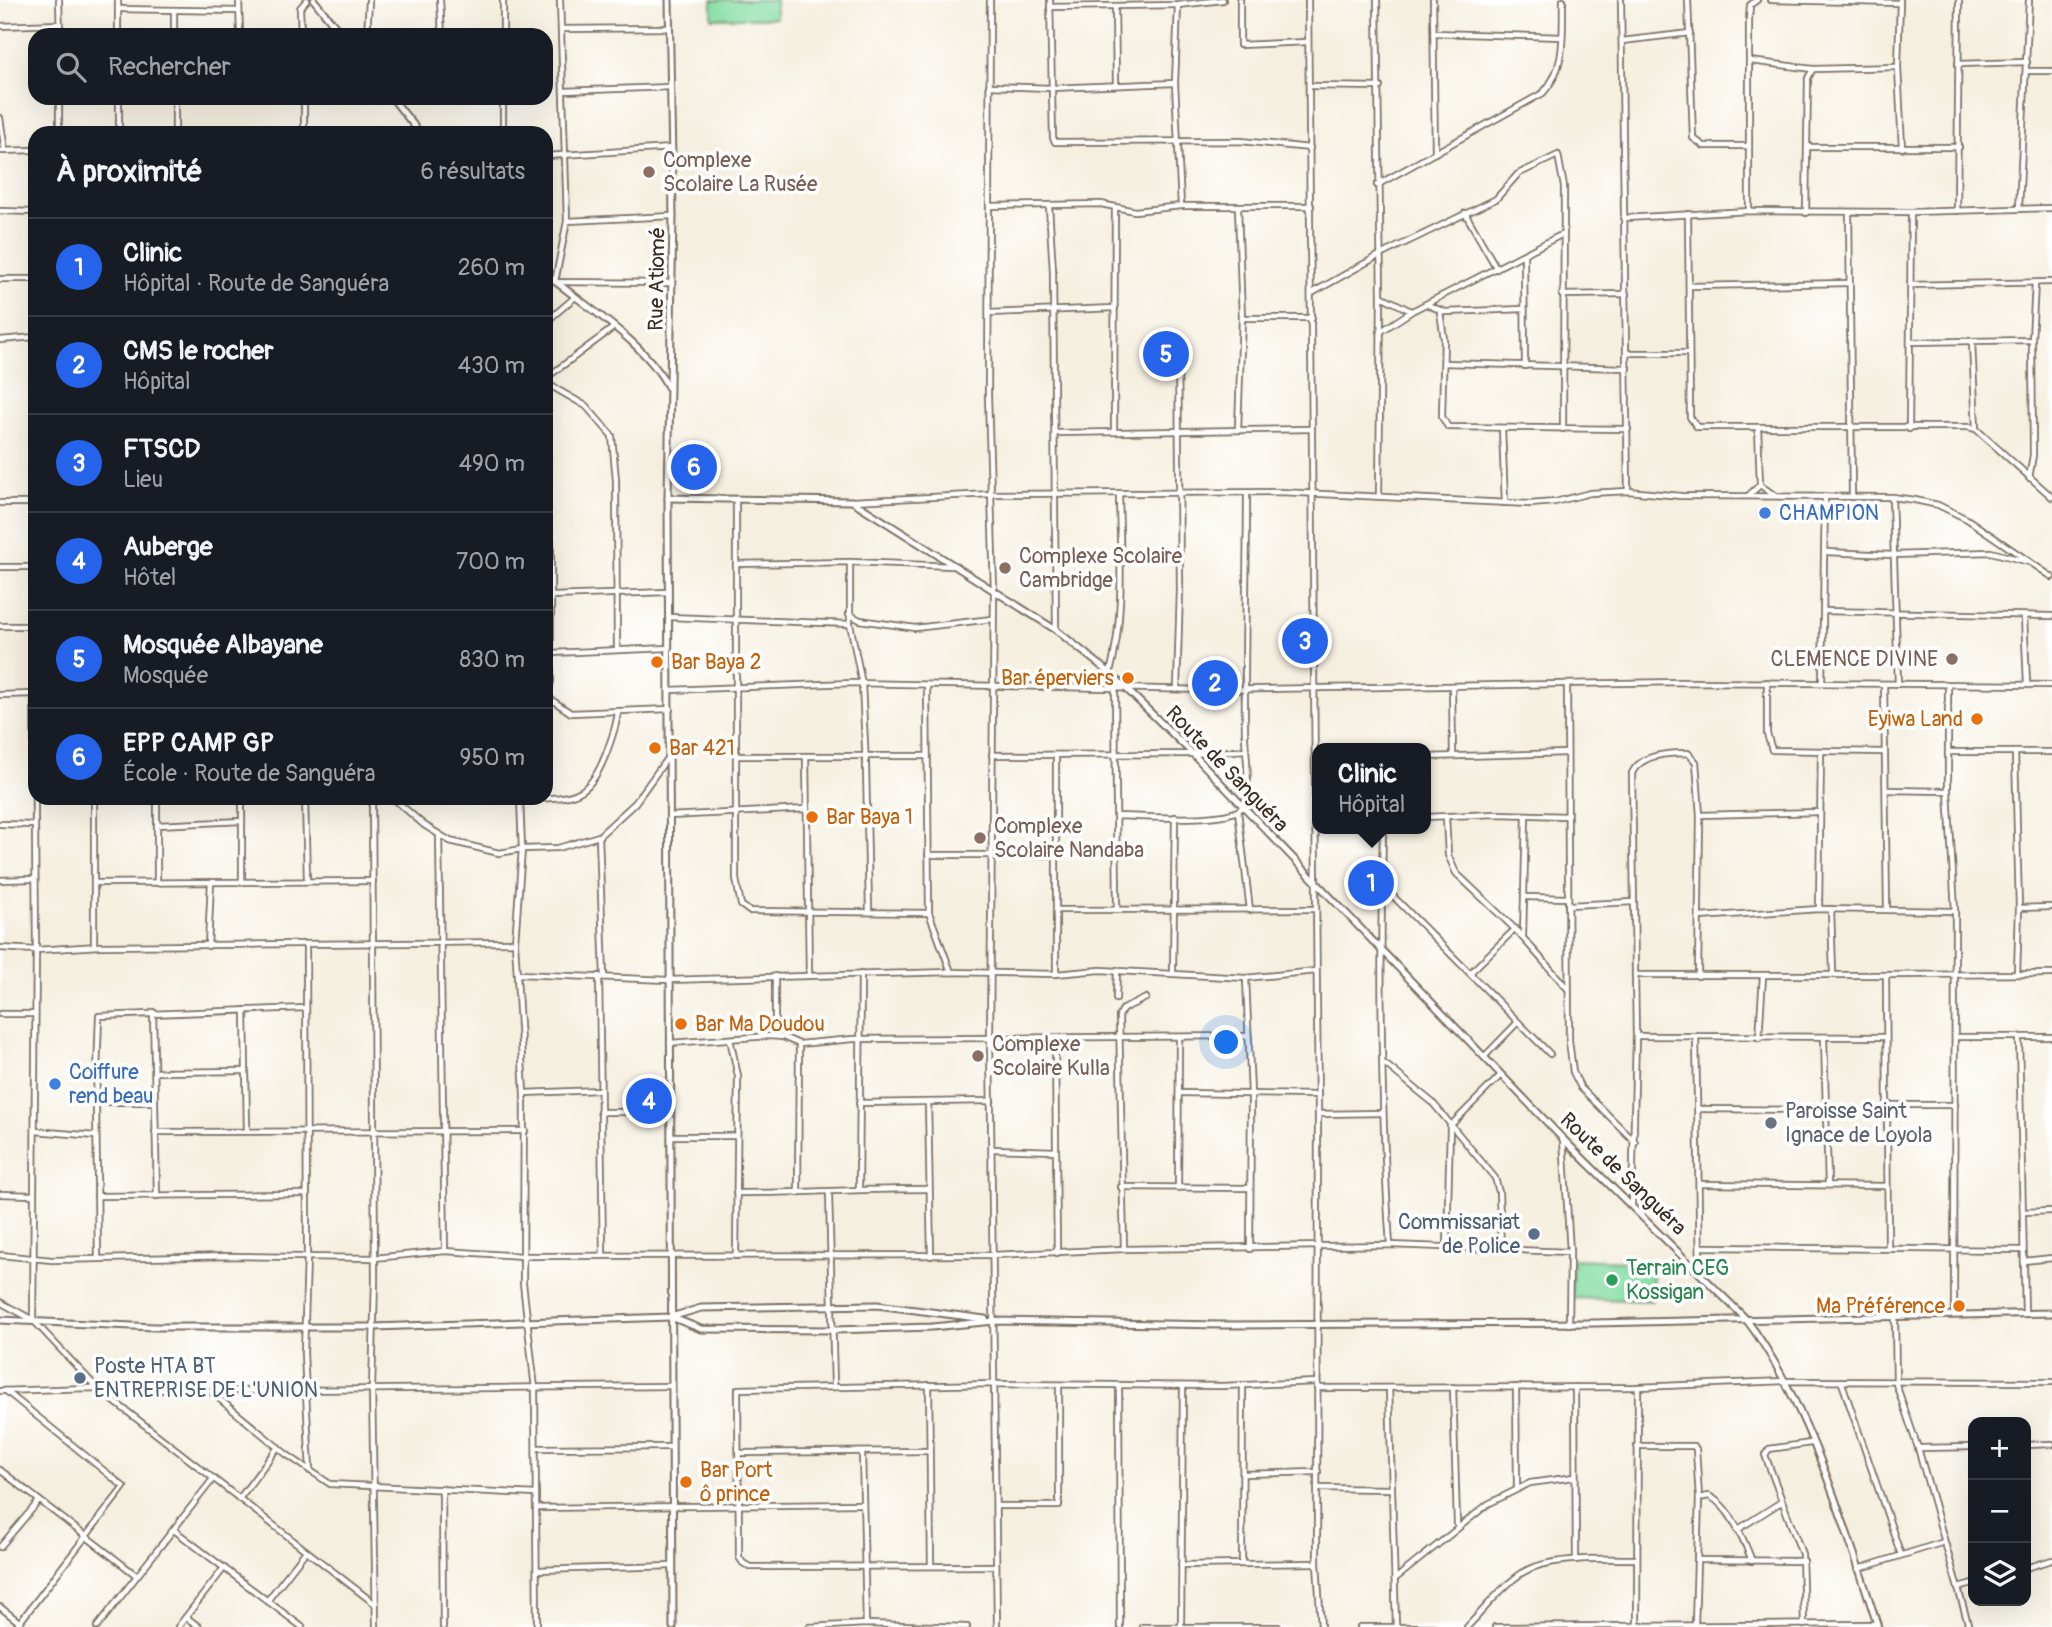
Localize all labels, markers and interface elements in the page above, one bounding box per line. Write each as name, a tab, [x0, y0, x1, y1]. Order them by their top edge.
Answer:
search box	[28, 28, 553, 105]
icon: search	[52, 48, 90, 86]
text: Rechercher	[108, 51, 231, 83]
place label: Complexe Scolaire La Rusée	[663, 147, 818, 198]
text: À proximité	[56, 153, 202, 190]
text: 6 résultats	[420, 157, 525, 186]
marker: Complexe Scolaire La Rusée	[641, 164, 657, 180]
street label: Rue Atiomé	[643, 227, 671, 331]
text: Clinic	[123, 237, 182, 269]
text: 1	[75, 253, 84, 282]
text: 260 m	[458, 253, 525, 282]
text: Hôpital · Route de Sanguéra	[123, 269, 389, 298]
pin: 5	[1143, 328, 1189, 380]
text: CMS le rocher	[123, 335, 273, 367]
text: 2	[73, 351, 85, 380]
text: 430 m	[458, 351, 525, 380]
text: Hôpital	[123, 367, 191, 396]
text: FTSCD	[123, 433, 200, 465]
pin: 6	[671, 441, 717, 493]
text: 3	[73, 449, 85, 478]
text: 490 m	[459, 449, 525, 478]
text: Lieu	[123, 465, 163, 494]
place label: CHAMPION	[1779, 500, 1879, 527]
marker: CHAMPION	[1757, 505, 1773, 521]
text: Auberge	[123, 531, 213, 563]
place label: Complexe Scolaire Cambridge	[1019, 543, 1183, 594]
text: 4	[72, 547, 86, 576]
text: 700 m	[456, 547, 525, 576]
marker: Complexe Scolaire Cambridge	[997, 560, 1013, 576]
text: Hôtel	[123, 563, 176, 592]
pin: 3	[1282, 615, 1328, 667]
text: Mosquée Albayane	[123, 629, 323, 661]
text: 5	[73, 645, 85, 674]
text: 830 m	[459, 645, 525, 674]
place label: CLEMENCE DIVINE	[1770, 646, 1938, 673]
place label: Bar Baya 2	[671, 649, 761, 676]
marker: CLEMENCE DIVINE	[1944, 651, 1960, 667]
marker: Bar Baya 2	[649, 654, 665, 670]
pin: 2	[1192, 657, 1238, 709]
text: Mosquée	[123, 661, 208, 690]
place label: Bar éperviers	[1001, 665, 1115, 692]
marker: Bar éperviers	[1120, 670, 1136, 686]
street label: Route de Sanguéra	[1160, 700, 1294, 838]
place label: Eyiwa Land	[1868, 706, 1963, 733]
marker: Eyiwa Land	[1969, 711, 1985, 727]
text: EPP CAMP GP	[123, 727, 274, 759]
place label: Bar 421	[669, 735, 735, 762]
marker: Bar 421	[647, 740, 663, 756]
text: 6	[72, 743, 86, 772]
text: 950 m	[460, 743, 525, 772]
popup	[1312, 743, 1431, 834]
text: Clinic	[1338, 758, 1397, 790]
text: École · Route de Sanguéra	[123, 759, 376, 788]
text: Hôpital	[1338, 790, 1405, 819]
place label: Bar Baya 1	[826, 804, 913, 831]
marker: Bar Baya 1	[804, 809, 820, 825]
place label: Complexe Scolaire Nandaba	[994, 813, 1144, 864]
marker: Complexe Scolaire Nandaba	[972, 830, 988, 846]
pin: 1	[1348, 857, 1394, 909]
place label: Bar Ma Doudou	[695, 1011, 825, 1038]
marker: Bar Ma Doudou	[673, 1016, 689, 1032]
your location	[1209, 1025, 1243, 1059]
place label: Complexe Scolaire Kulla	[992, 1031, 1110, 1082]
marker: Complexe Scolaire Kulla	[970, 1048, 986, 1064]
place label: Coiffure rend beau	[69, 1059, 153, 1110]
pin: 4	[626, 1075, 672, 1127]
marker: Coiffure rend beau	[47, 1076, 63, 1092]
place label: Paroisse Saint Ignace de Loyola	[1785, 1098, 1932, 1149]
street label: Route de Sanguéra	[1554, 1107, 1692, 1241]
marker: Paroisse Saint Ignace de Loyola	[1763, 1115, 1779, 1131]
place label: Commissariat de Police	[1398, 1209, 1521, 1260]
marker: Commissariat de Police	[1526, 1226, 1542, 1242]
place label: Terrain CEG Kossigan	[1626, 1255, 1729, 1306]
marker: Terrain CEG Kossigan	[1604, 1272, 1620, 1288]
place label: Ma Préférence	[1816, 1293, 1946, 1320]
marker: Ma Préférence	[1951, 1298, 1967, 1314]
place label: Poste HTA BT ENTREPRISE DE L'UNION	[94, 1353, 318, 1404]
marker: Poste HTA BT ENTREPRISE DE L'UNION	[72, 1370, 88, 1386]
map controls	[1968, 1417, 2031, 1606]
button: +	[1968, 1417, 2031, 1480]
place label: Bar Port ô prince	[700, 1457, 773, 1508]
marker: Bar Port ô prince	[678, 1474, 694, 1490]
button: −	[1968, 1480, 2031, 1543]
button: layers	[1968, 1543, 2031, 1606]

